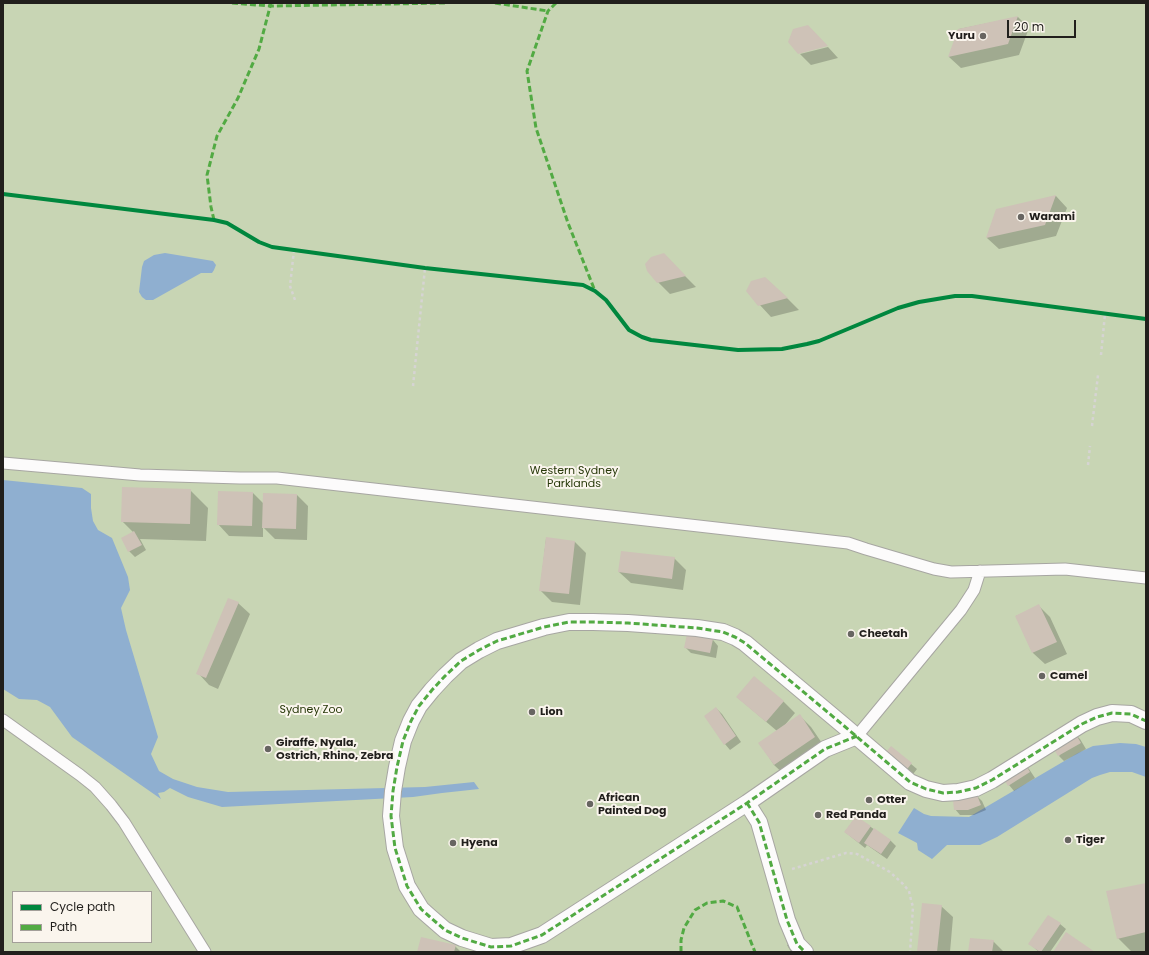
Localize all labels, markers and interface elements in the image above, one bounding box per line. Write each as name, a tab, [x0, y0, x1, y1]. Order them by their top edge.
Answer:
scale bar	[1009, 12, 1078, 38]
text: 20 m	[1014, 18, 1044, 35]
place label: Yuru	[948, 29, 975, 43]
marker: Yuru	[978, 31, 988, 41]
place label: Warami	[1029, 210, 1075, 224]
marker: Warami	[1016, 212, 1026, 222]
park label: Western Sydney Parklands	[530, 464, 618, 490]
place label: Cheetah	[859, 627, 908, 641]
marker: Cheetah	[846, 629, 856, 639]
place label: Camel	[1050, 669, 1088, 683]
marker: Camel	[1037, 671, 1047, 681]
park label: Sydney Zoo	[279, 703, 343, 717]
place label: Lion	[540, 705, 563, 719]
marker: Lion	[527, 707, 537, 717]
place label: Giraffe, Nyala, Ostrich, Rhino, Zebra	[276, 736, 393, 762]
marker: Giraffe, Nyala, Ostrich, Rhino, Zebra	[263, 744, 273, 754]
place label: African Painted Dog	[598, 791, 667, 817]
place label: Otter	[877, 793, 906, 807]
marker: Otter	[864, 795, 874, 805]
marker: African Painted Dog	[585, 799, 595, 809]
place label: Red Panda	[826, 808, 886, 822]
marker: Red Panda	[813, 810, 823, 820]
place label: Tiger	[1076, 833, 1105, 847]
marker: Tiger	[1063, 835, 1073, 845]
place label: Hyena	[461, 836, 498, 850]
marker: Hyena	[448, 838, 458, 848]
legend	[12, 891, 152, 943]
text: Cycle path	[50, 898, 115, 915]
text: Path	[50, 918, 77, 935]

